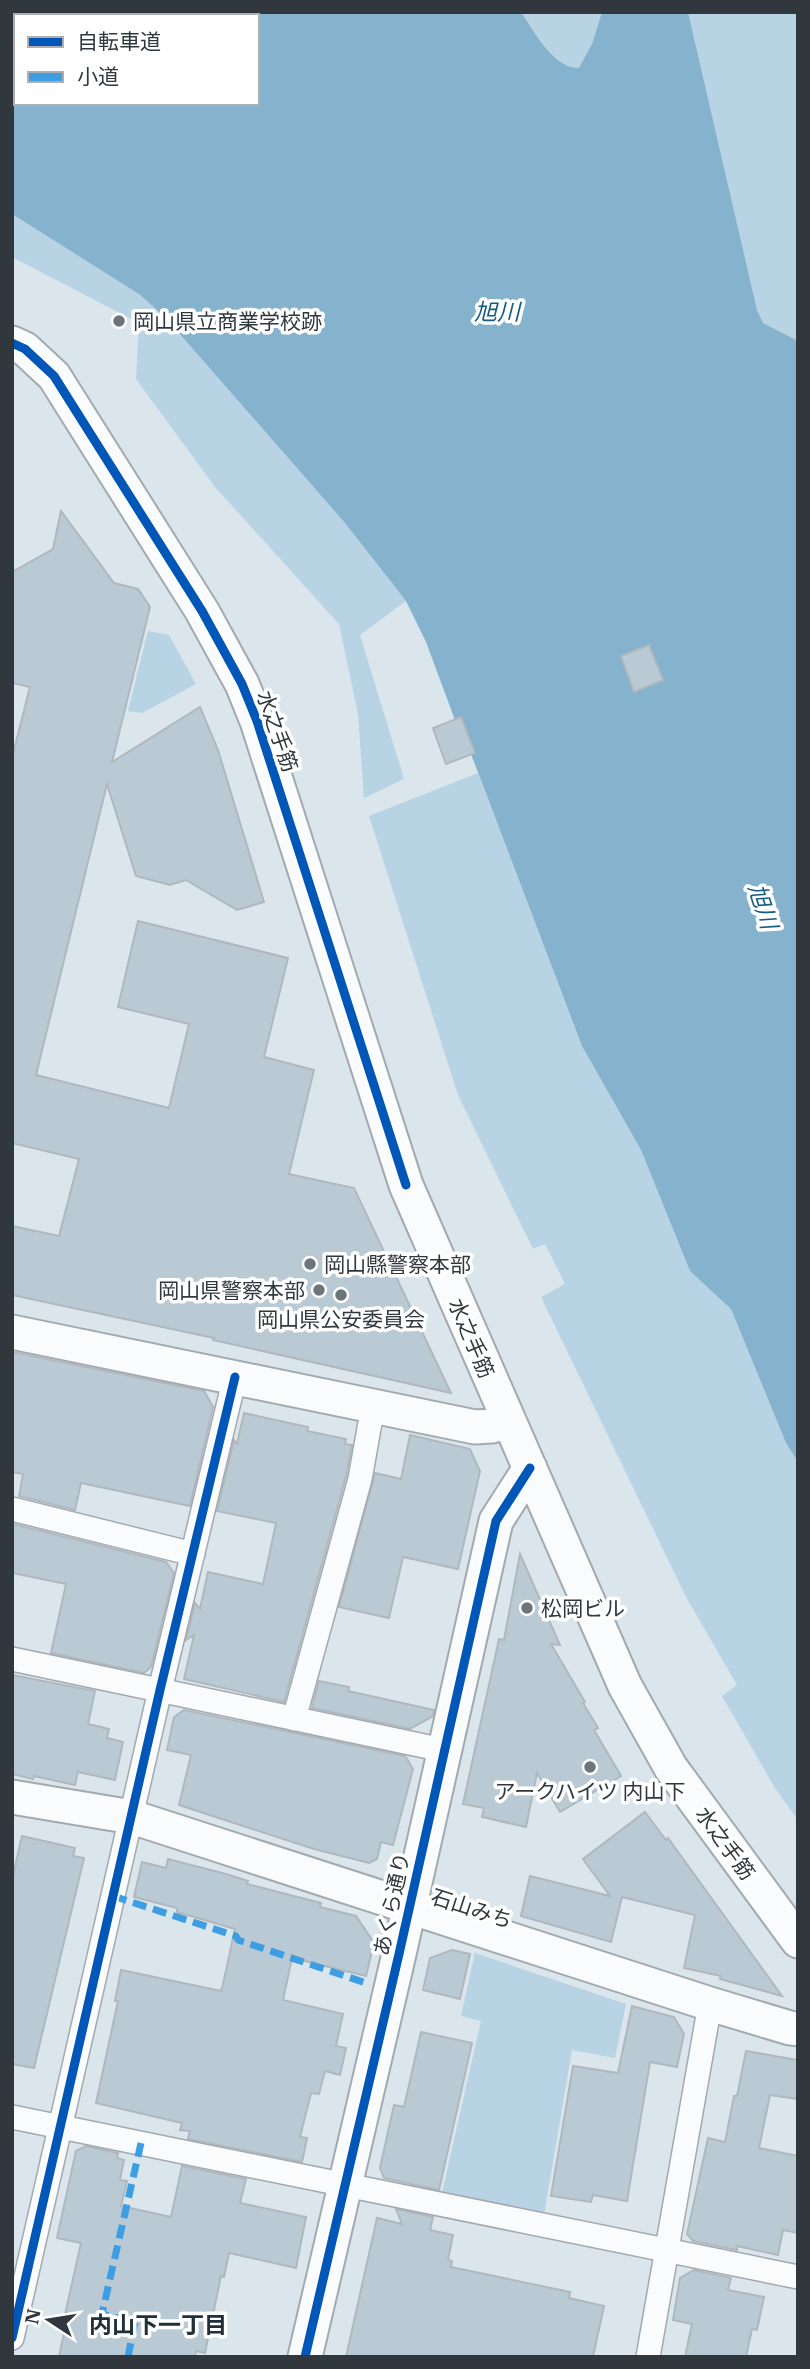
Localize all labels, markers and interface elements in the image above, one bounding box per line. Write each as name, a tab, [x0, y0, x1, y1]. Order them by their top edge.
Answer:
legend	[14, 14, 259, 105]
text: 自転車道	[77, 27, 161, 55]
text: 小道	[77, 62, 119, 90]
water label: 旭川	[474, 296, 523, 326]
place label: 岡山県立商業学校跡	[133, 307, 322, 335]
marker: 岡山県立商業学校跡	[111, 313, 127, 329]
street label: 水之手筋	[251, 687, 305, 775]
water label: 旭川	[743, 879, 786, 935]
place label: 岡山縣警察本部	[324, 1250, 471, 1278]
marker: 岡山縣警察本部	[302, 1256, 318, 1272]
place label: 岡山県警察本部	[158, 1276, 305, 1304]
marker: 岡山県警察本部	[311, 1282, 327, 1298]
marker: 岡山県公安委員会	[333, 1287, 349, 1303]
street label: 水之手筋	[443, 1294, 501, 1382]
place label: 岡山県公安委員会	[257, 1305, 425, 1333]
place label: 松岡ビル	[541, 1594, 625, 1622]
marker: 松岡ビル	[519, 1600, 535, 1616]
marker: アークハイツ 内山下	[582, 1759, 598, 1775]
place label: アークハイツ 内山下	[494, 1777, 686, 1805]
street label: 水之手筋	[690, 1801, 762, 1885]
street label: あくら通り	[366, 1850, 416, 1958]
street label: 石山みち	[428, 1882, 516, 1934]
north arrow	[14, 2285, 84, 2355]
text: N	[19, 2307, 46, 2326]
district label: 内山下一丁目	[89, 2309, 227, 2339]

